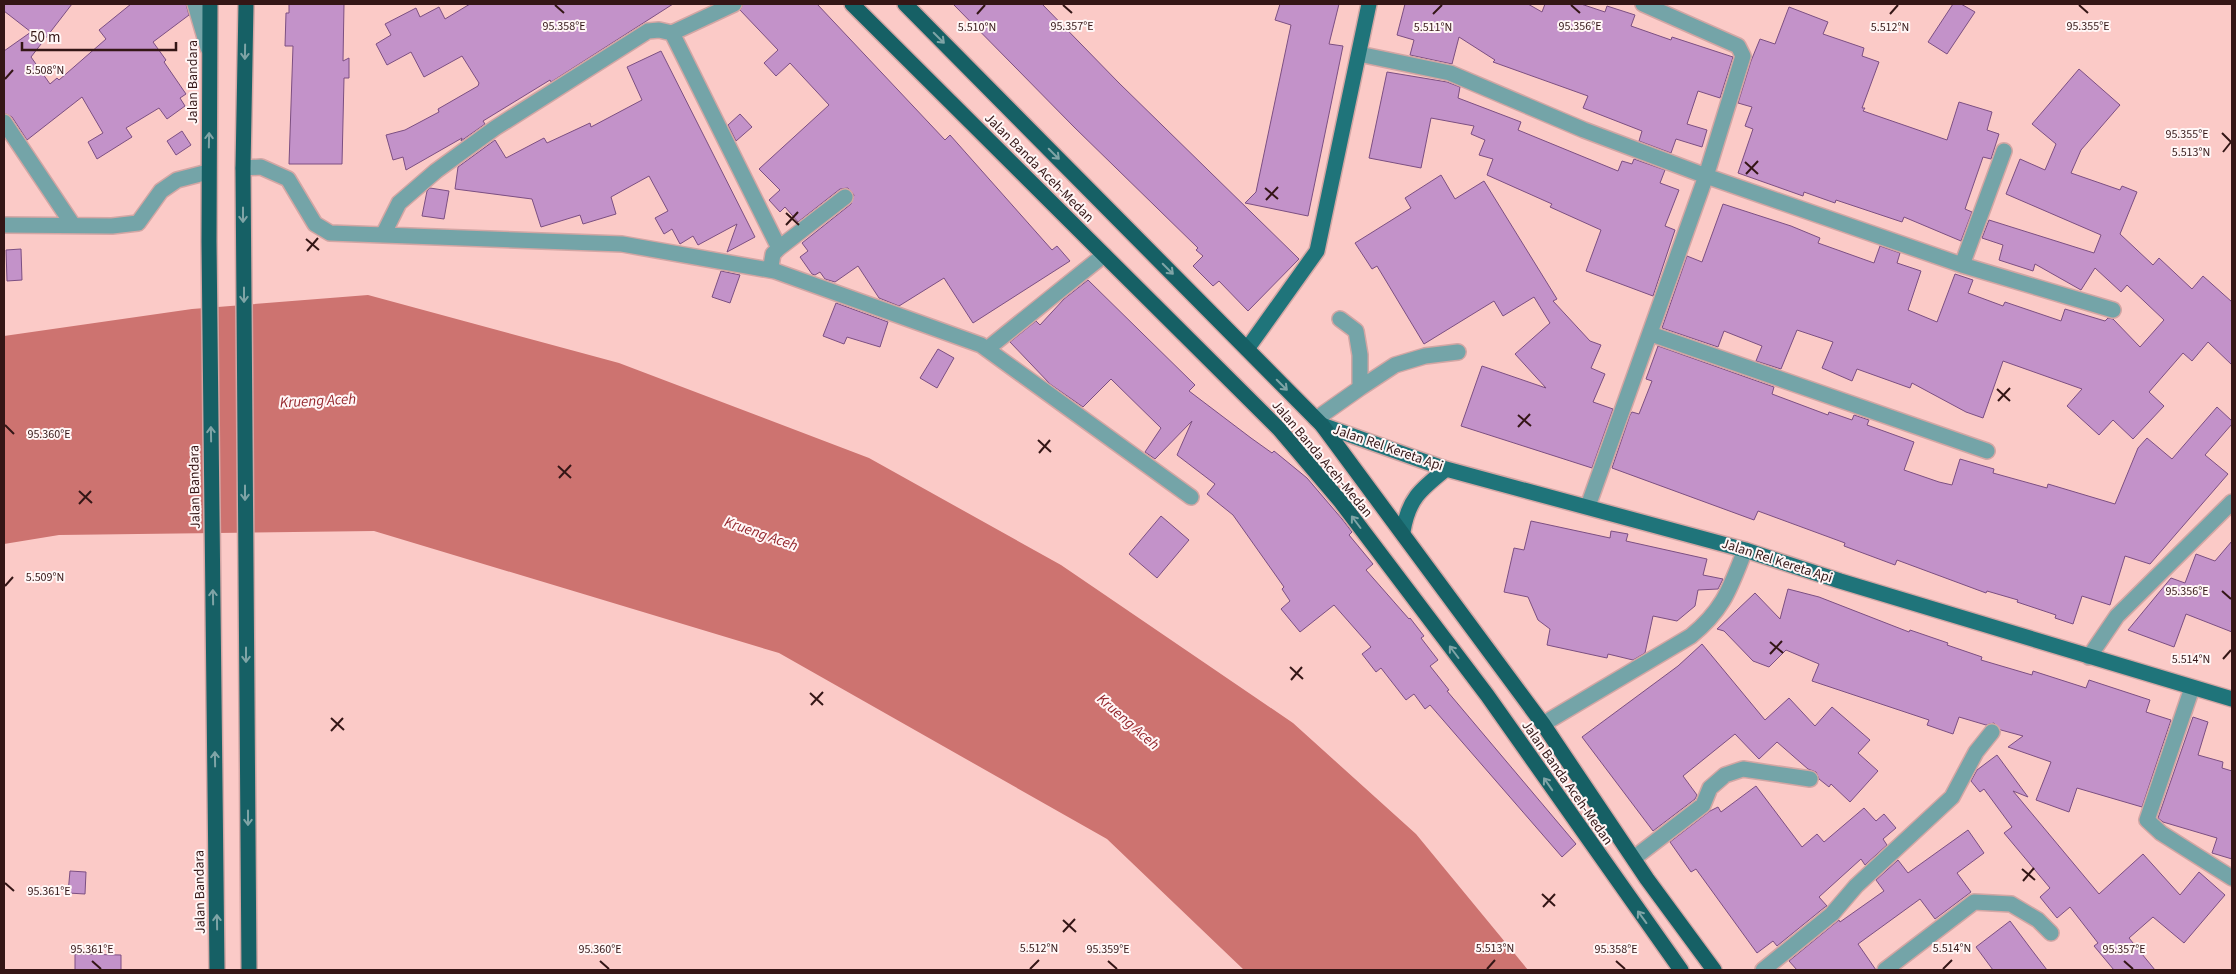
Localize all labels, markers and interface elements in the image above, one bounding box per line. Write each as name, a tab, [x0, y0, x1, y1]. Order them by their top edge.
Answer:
text: 95.358°E	[542, 18, 586, 35]
text: 95.357°E	[1050, 18, 1094, 35]
text: 95.356°E	[1558, 18, 1602, 35]
text: 95.355°E	[2066, 18, 2110, 35]
text: 5.510°N	[958, 19, 996, 36]
text: 5.511°N	[1414, 19, 1452, 36]
text: 5.512°N	[1871, 19, 1909, 36]
scale bar	[22, 20, 176, 52]
text: 50 m	[30, 27, 60, 48]
one-way arrow	[933, 32, 945, 44]
street label: Jalan Bandara	[183, 40, 203, 124]
one-way arrow	[240, 44, 250, 60]
text: 5.508°N	[26, 62, 64, 79]
street label: Jalan Banda Aceh-Medan	[980, 109, 1098, 227]
text: 95.355°E	[2165, 126, 2209, 143]
one-way arrow	[204, 132, 214, 148]
text: 5.513°N	[2172, 144, 2210, 161]
one-way arrow	[1048, 148, 1060, 160]
one-way arrow	[238, 206, 248, 223]
one-way arrow	[1162, 263, 1174, 275]
one-way arrow	[239, 286, 249, 303]
one-way arrow	[1276, 378, 1288, 390]
water label: Krueng Aceh	[279, 389, 357, 413]
street label: Jalan Banda Aceh-Medan	[1267, 396, 1377, 522]
street label: Jalan Rel Kereta Api	[1330, 420, 1446, 476]
text: 95.360°E	[27, 426, 71, 443]
one-way arrow	[206, 426, 216, 442]
street label: Jalan Bandara	[184, 445, 206, 529]
one-way arrow	[240, 484, 250, 500]
water label: Krueng Aceh	[721, 512, 801, 556]
one-way arrow	[1350, 516, 1361, 529]
street label: Jalan Rel Kereta Api	[1719, 534, 1835, 588]
text: 5.509°N	[26, 569, 64, 586]
text: 95.356°E	[2165, 583, 2209, 600]
one-way arrow	[208, 589, 218, 605]
one-way arrow	[1448, 646, 1459, 659]
one-way arrow	[242, 647, 251, 663]
text: 5.514°N	[2172, 651, 2210, 668]
water label: Krueng Aceh	[1092, 689, 1164, 755]
street label: Jalan Banda Aceh-Medan	[1516, 717, 1618, 849]
one-way arrow	[210, 751, 220, 768]
one-way arrow	[1543, 777, 1553, 791]
one-way arrow	[243, 809, 253, 825]
street label: Jalan Bandara	[189, 850, 211, 934]
text: 95.361°E	[27, 883, 71, 900]
one-way arrow	[1637, 910, 1647, 924]
one-way arrow	[212, 914, 221, 930]
text: 5.512°N	[1020, 940, 1058, 957]
text: 5.513°N	[1476, 940, 1514, 957]
text: 5.514°N	[1933, 940, 1971, 957]
text: 95.361°E	[70, 941, 114, 958]
text: 95.360°E	[578, 941, 622, 958]
text: 95.359°E	[1086, 941, 1130, 958]
text: 95.358°E	[1594, 941, 1638, 958]
text: 95.357°E	[2102, 941, 2146, 958]

